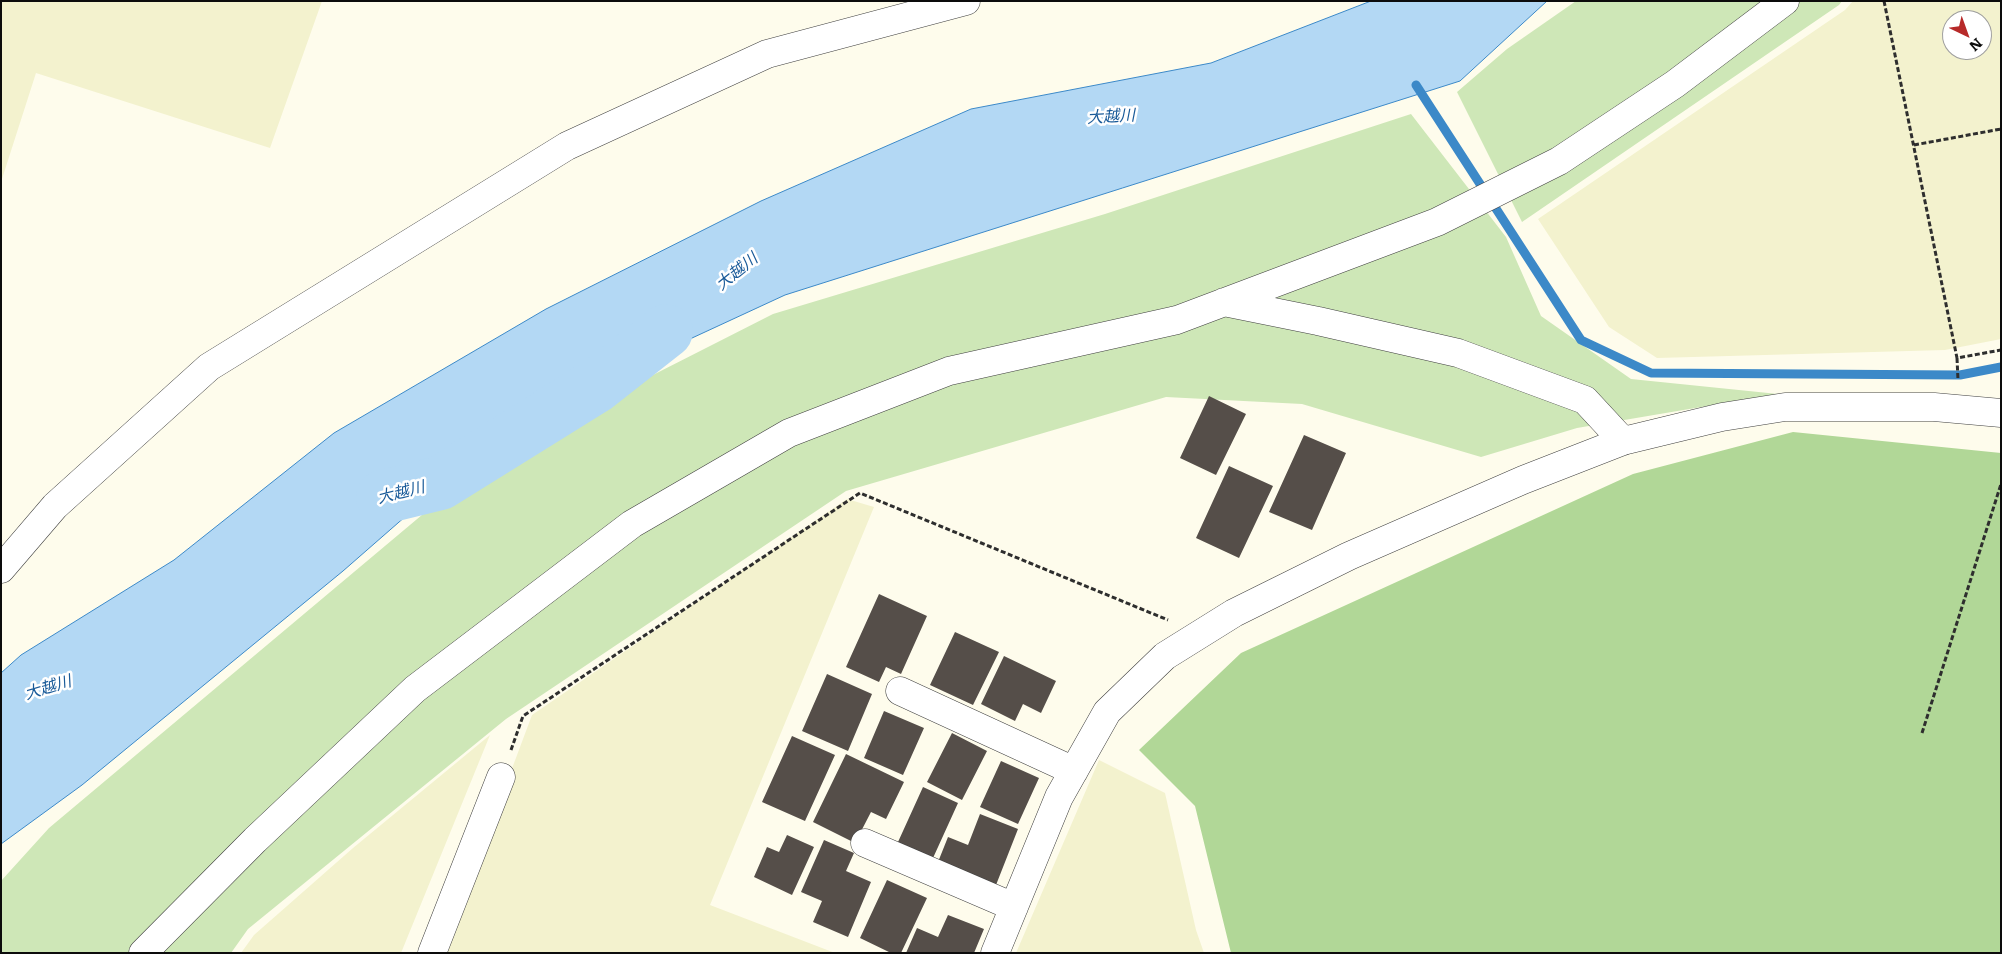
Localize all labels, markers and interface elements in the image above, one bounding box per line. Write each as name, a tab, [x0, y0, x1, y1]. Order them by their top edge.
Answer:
north arrow	[1942, 10, 1992, 60]
text: N	[1965, 34, 1987, 57]
water label: 大越川	[1087, 106, 1135, 128]
water label: 大越川	[712, 249, 762, 295]
water label: 大越川	[375, 478, 427, 508]
water label: 大越川	[22, 672, 74, 704]

